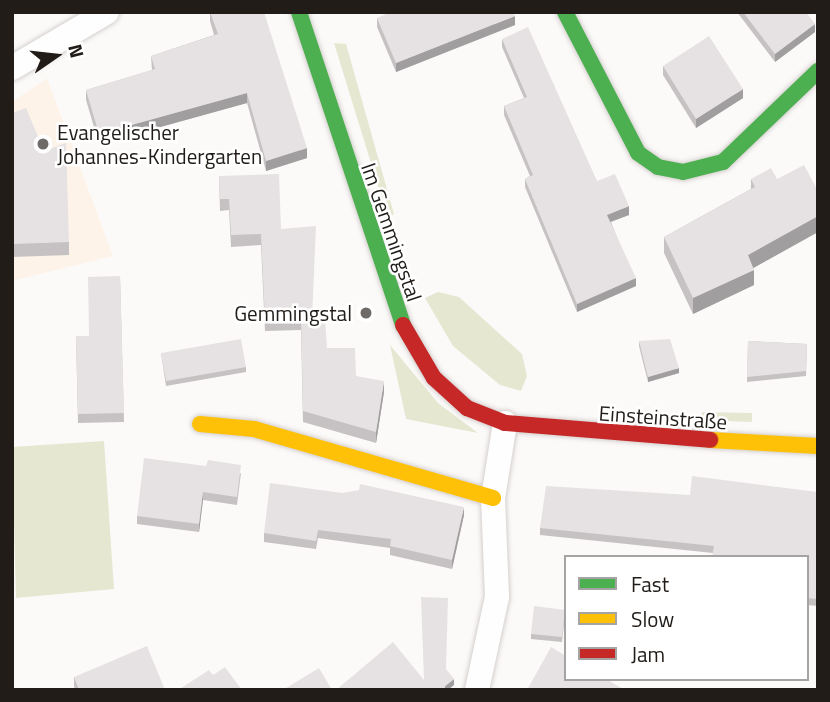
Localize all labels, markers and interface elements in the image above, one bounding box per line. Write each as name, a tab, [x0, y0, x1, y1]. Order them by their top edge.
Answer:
north arrow	[21, 21, 91, 91]
text: N	[61, 41, 93, 61]
place label: Evangelischer Johannes-Kindergarten	[57, 119, 262, 169]
marker: Evangelischer Johannes-Kindergarten	[35, 136, 51, 152]
street label: Im Gemmingstal	[356, 159, 428, 305]
place label: Gemmingstal	[234, 300, 352, 326]
marker: Gemmingstal	[358, 305, 374, 321]
street label: Einsteinstraße	[598, 400, 728, 434]
legend	[564, 555, 809, 681]
text: Fast	[631, 568, 669, 600]
text: Slow	[631, 603, 674, 635]
text: Jam	[631, 638, 665, 670]

